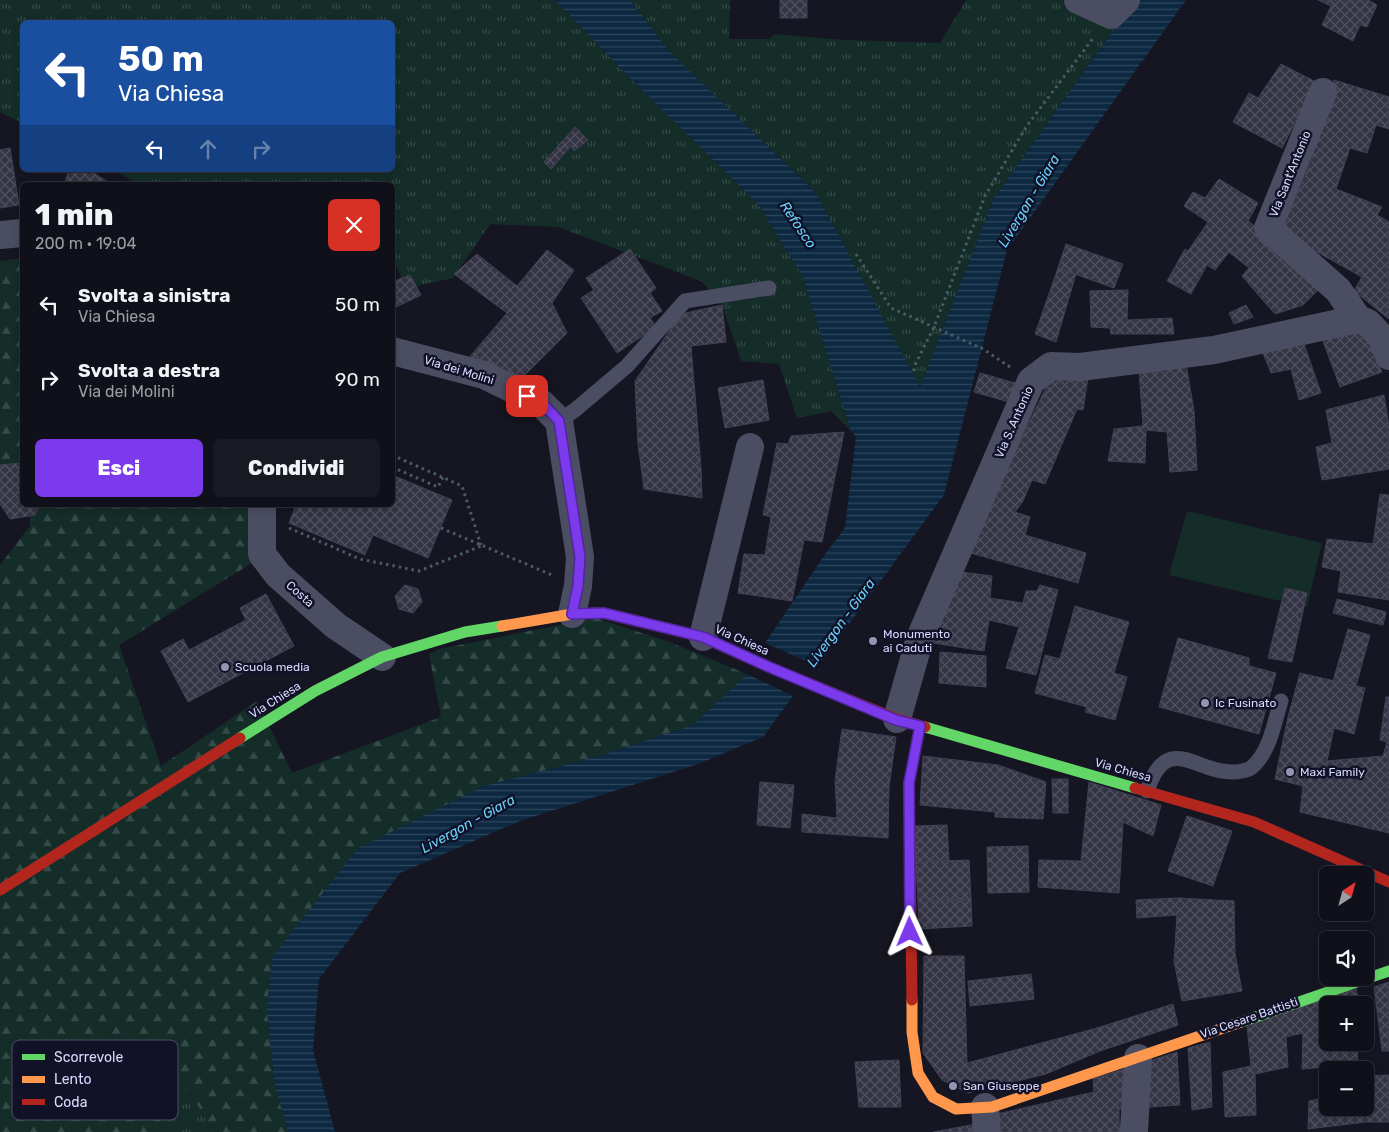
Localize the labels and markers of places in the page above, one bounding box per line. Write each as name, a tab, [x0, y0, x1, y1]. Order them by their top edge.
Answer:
pin	[506, 375, 548, 417]
place label: Monumento ai Caduti	[883, 627, 950, 655]
marker: Monumento ai Caduti	[867, 635, 879, 647]
place label: Scuola media	[235, 660, 310, 674]
marker: Scuola media	[219, 661, 231, 673]
place label: Ic Fusinato	[1215, 696, 1276, 710]
marker: Ic Fusinato	[1199, 697, 1211, 709]
place label: Maxi Family	[1300, 765, 1365, 779]
marker: Maxi Family	[1284, 766, 1296, 778]
place label: San Giuseppe	[963, 1079, 1040, 1093]
marker: San Giuseppe	[947, 1080, 959, 1092]

